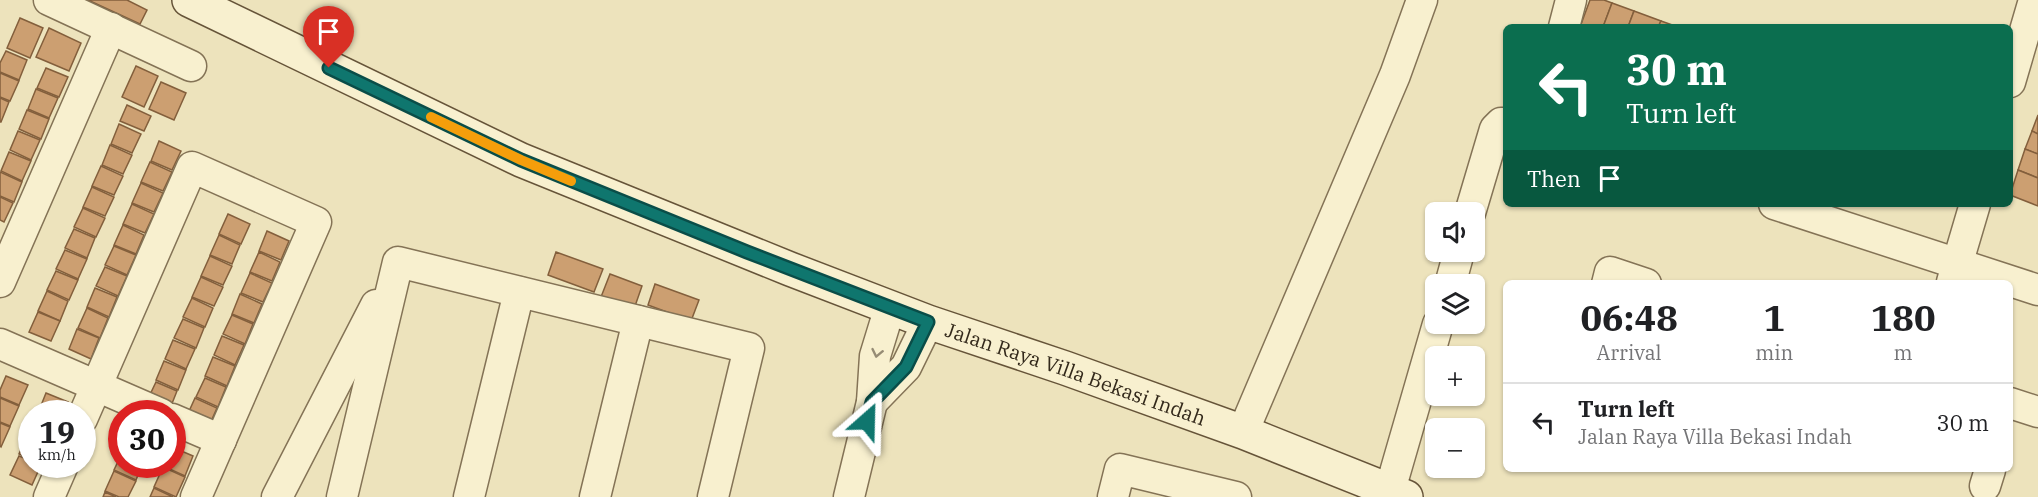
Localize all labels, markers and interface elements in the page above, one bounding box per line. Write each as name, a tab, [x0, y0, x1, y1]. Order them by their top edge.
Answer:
pin	[303, 6, 354, 68]
icon: arrive	[312, 15, 345, 48]
text: 30 m	[1626, 42, 1727, 97]
icon: left	[1527, 48, 1605, 126]
text: Turn left	[1626, 95, 1737, 130]
icon: arrive	[1593, 162, 1626, 195]
text: Then	[1527, 164, 1581, 193]
map controls	[1425, 202, 1485, 478]
button: sound	[1425, 202, 1485, 262]
button: layers	[1425, 274, 1485, 334]
text: 06:48	[1580, 294, 1678, 341]
text: 1	[1763, 294, 1785, 341]
text: 180	[1871, 294, 1936, 341]
street label: Jalan Raya Villa Bekasi Indah	[942, 315, 1210, 431]
text: Arrival	[1597, 339, 1662, 366]
text: min	[1755, 339, 1793, 366]
text: m	[1894, 339, 1913, 366]
button: +	[1425, 346, 1485, 406]
one-way arrow	[871, 348, 884, 358]
position arrow	[835, 389, 899, 453]
text: Turn left	[1578, 394, 1674, 423]
speed limit sign: 30	[108, 400, 186, 478]
icon: left	[1527, 406, 1560, 439]
text: 30 m	[1937, 408, 1989, 437]
text: 19	[39, 412, 75, 451]
button: −	[1425, 418, 1485, 478]
text: Jalan Raya Villa Bekasi Indah	[1578, 423, 1852, 450]
text: km/h	[38, 445, 76, 464]

